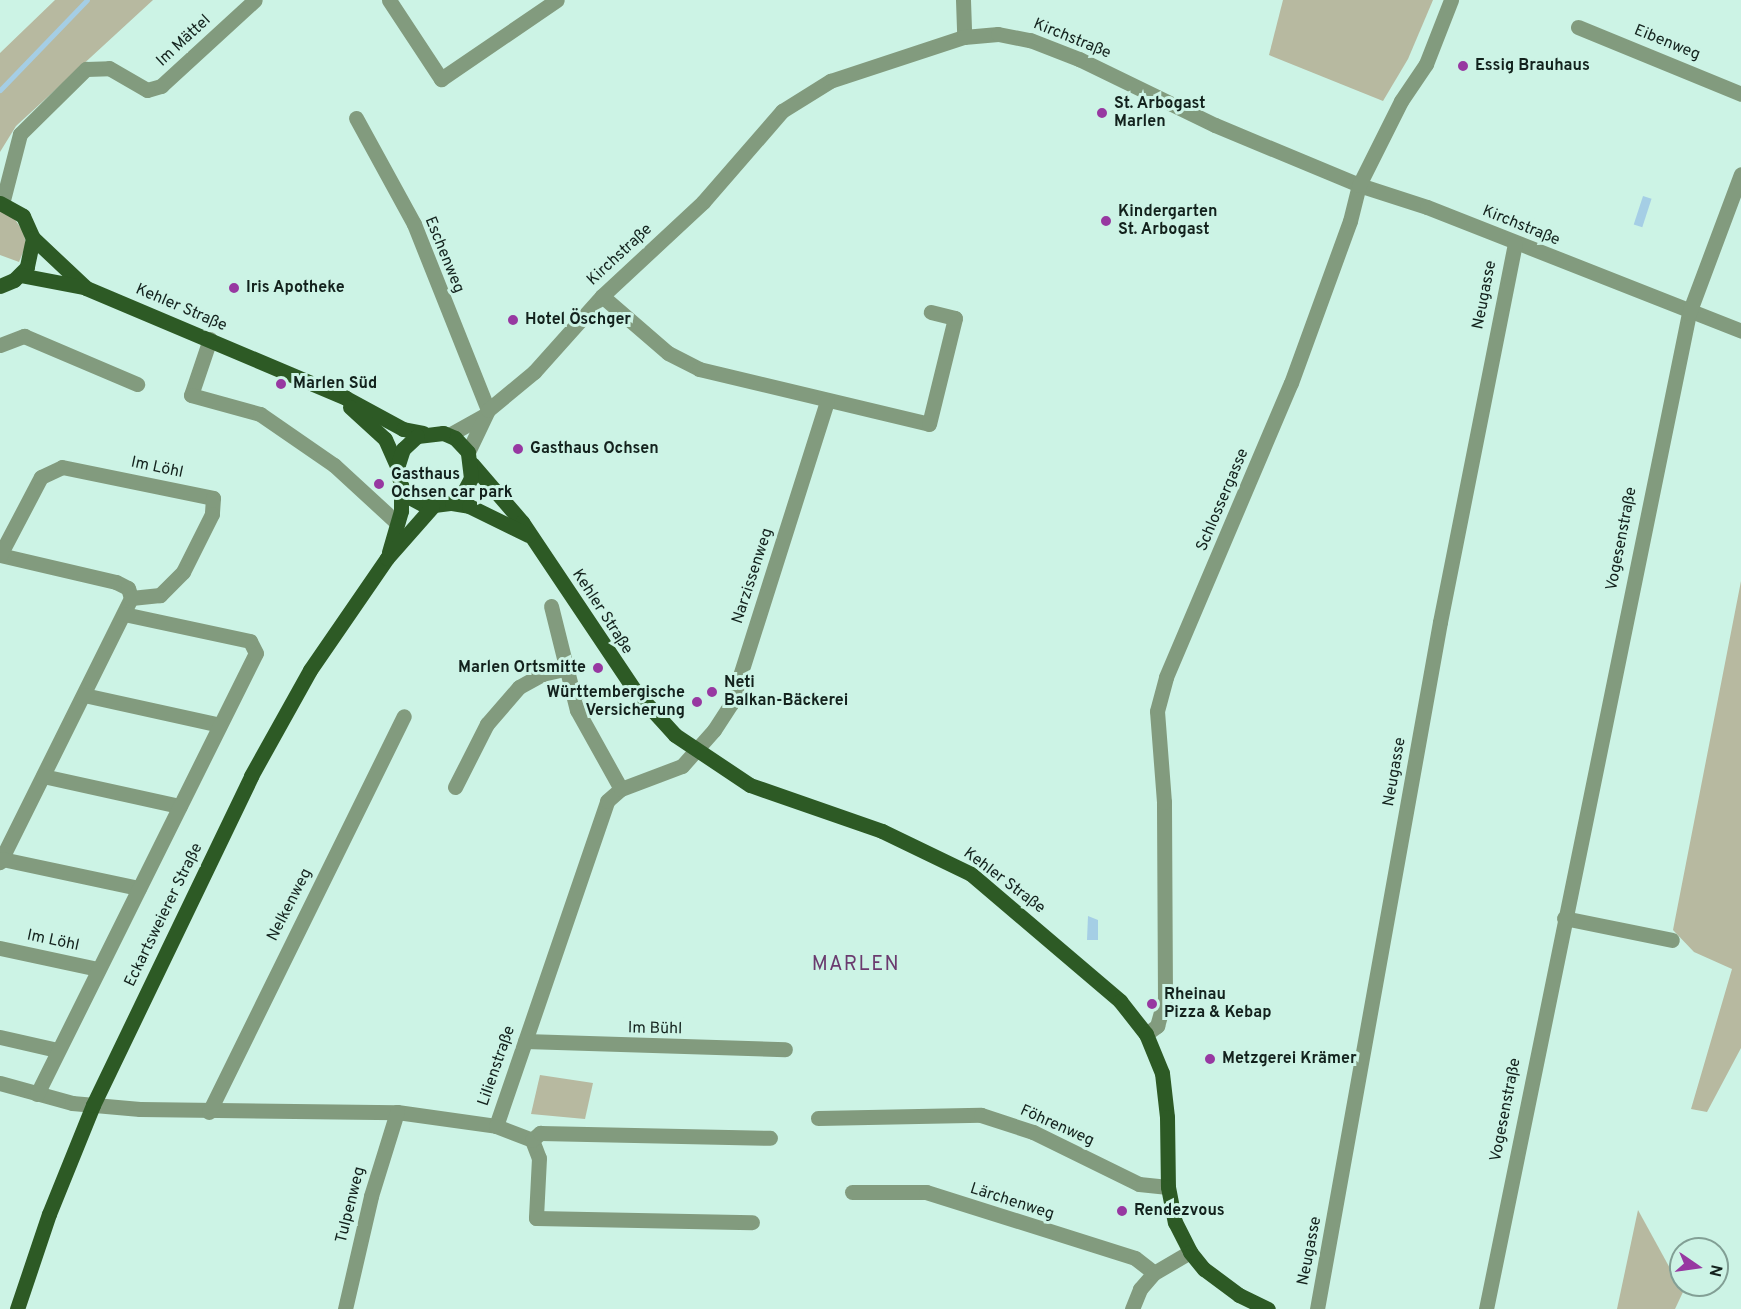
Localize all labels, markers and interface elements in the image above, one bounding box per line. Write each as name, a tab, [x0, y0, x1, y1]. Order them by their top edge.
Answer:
street label: Im Mättel	[153, 11, 215, 71]
street label: Kirchstraße	[1030, 15, 1114, 63]
street label: Eibenweg	[1631, 21, 1703, 65]
place label: Essig Brauhaus	[1475, 56, 1590, 76]
marker: Essig Brauhaus	[1456, 59, 1470, 73]
place label: St. Arbogast Marlen	[1114, 94, 1206, 132]
marker: St. Arbogast Marlen	[1095, 106, 1109, 120]
place label: Kindergarten St. Arbogast	[1118, 202, 1217, 240]
street label: Kirchstraße	[1479, 202, 1563, 250]
street label: Eschenweg	[420, 214, 468, 296]
marker: Kindergarten St. Arbogast	[1099, 214, 1113, 228]
street label: Kirchstraße	[583, 220, 657, 290]
street label: Neugasse	[1469, 259, 1501, 331]
place label: Iris Apotheke	[246, 278, 345, 298]
street label: Kehler Straße	[132, 280, 230, 336]
marker: Iris Apotheke	[227, 281, 241, 295]
place label: Hotel Öschger	[525, 310, 631, 330]
marker: Hotel Öschger	[506, 313, 520, 327]
place label: Marlen Süd	[293, 374, 377, 394]
marker: Marlen Süd	[274, 377, 288, 391]
place label: Gasthaus Ochsen	[530, 439, 659, 459]
marker: Gasthaus Ochsen	[511, 442, 525, 456]
street label: Schlossergasse	[1193, 446, 1253, 554]
street label: Im Löhl	[129, 453, 185, 483]
place label: Gasthaus Ochsen car park	[391, 465, 513, 503]
marker: Gasthaus Ochsen car park	[372, 477, 386, 491]
street label: Vogesenstraße	[1603, 486, 1641, 592]
street label: Narzissenweg	[729, 526, 777, 626]
street label: Kehler Straße	[567, 566, 637, 658]
place label: Marlen Ortsmitte	[458, 658, 586, 678]
marker: Marlen Ortsmitte	[591, 661, 605, 675]
place label: Neti Balkan-Bäckerei	[724, 673, 848, 711]
place label: Württembergische Versicherung	[546, 683, 685, 721]
marker: Neti Balkan-Bäckerei	[705, 685, 719, 699]
marker: Württembergische Versicherung	[690, 695, 704, 709]
street label: Neugasse	[1379, 736, 1411, 808]
street label: Eckartsweierer Straße	[121, 840, 207, 990]
street label: Kehler Straße	[959, 844, 1049, 918]
street label: Nelkenweg	[264, 865, 316, 945]
street label: Im Löhl	[25, 926, 81, 956]
district label: MARLEN	[812, 953, 900, 977]
place label: Rheinau Pizza & Kebap	[1164, 985, 1272, 1023]
marker: Rheinau Pizza & Kebap	[1145, 997, 1159, 1011]
street label: Im Bühl	[628, 1019, 682, 1039]
street label: Lilienstraße	[474, 1023, 520, 1109]
place label: Metzgerei Krämer	[1222, 1049, 1357, 1069]
marker: Metzgerei Krämer	[1203, 1052, 1217, 1066]
street label: Vogesenstraße	[1487, 1057, 1525, 1163]
street label: Föhrenweg	[1017, 1101, 1097, 1151]
street label: Tulpenweg	[332, 1165, 370, 1245]
street label: Lärchenweg	[968, 1179, 1056, 1225]
place label: Rendezvous	[1134, 1201, 1225, 1221]
marker: Rendezvous	[1115, 1204, 1129, 1218]
street label: Neugasse	[1294, 1215, 1326, 1287]
north arrow	[1669, 1237, 1729, 1297]
text: N	[1704, 1263, 1726, 1278]

